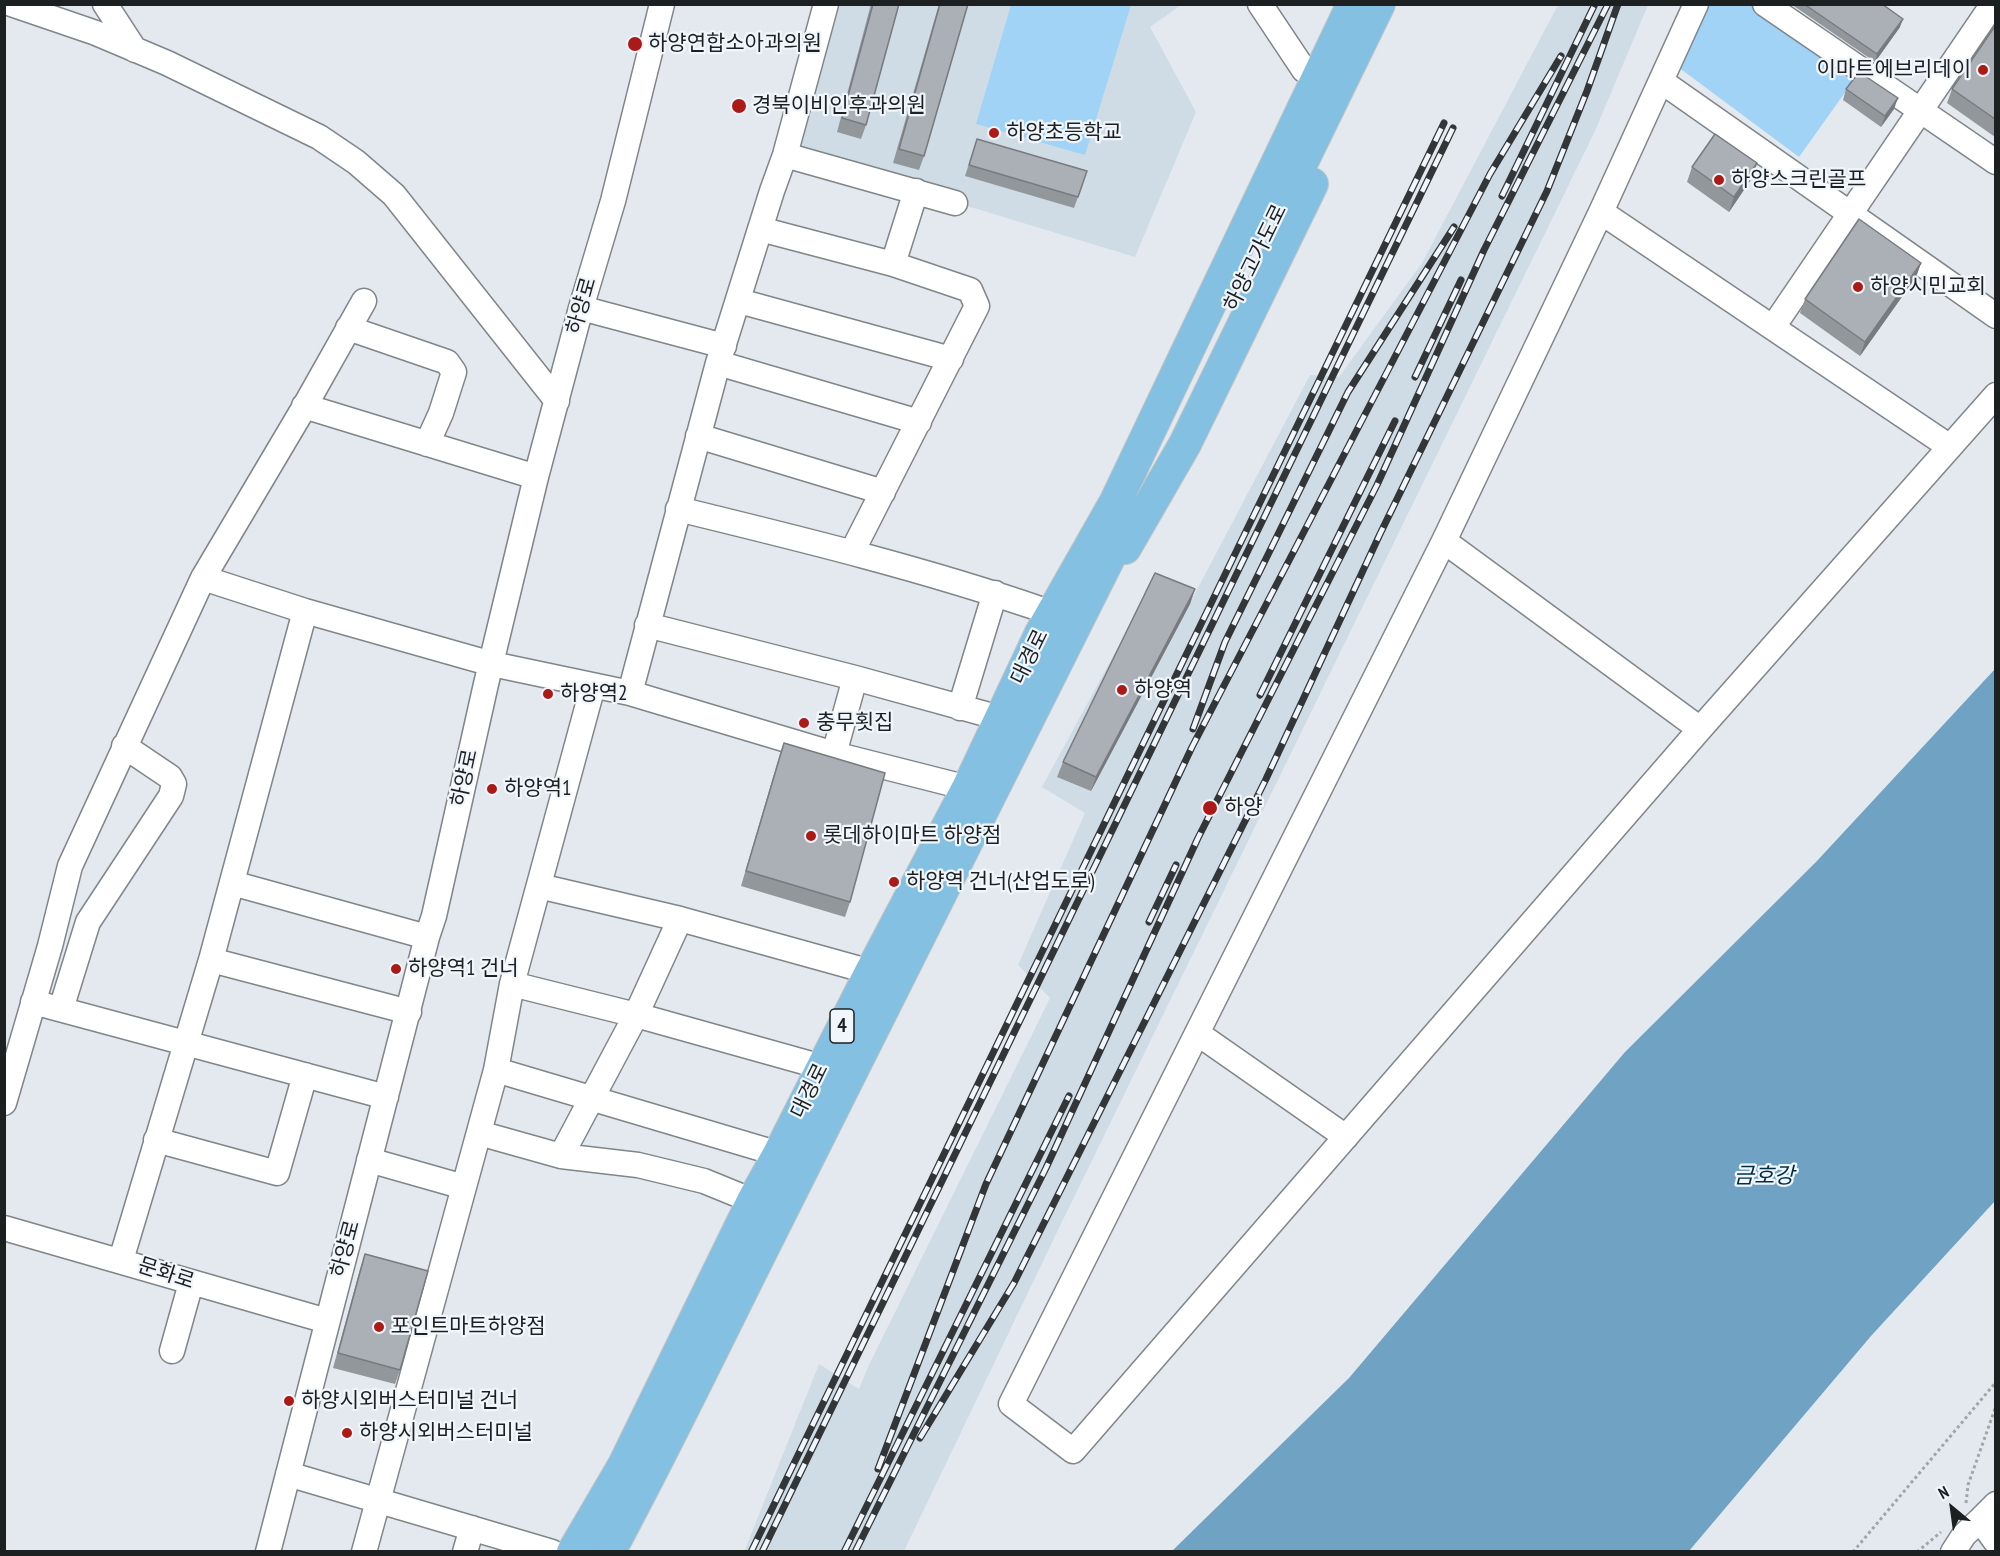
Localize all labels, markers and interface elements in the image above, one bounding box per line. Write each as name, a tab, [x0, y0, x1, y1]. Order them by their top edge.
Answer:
place label: 하양연합소아과의원	[648, 31, 822, 57]
marker: 하양연합소아과의원	[626, 35, 644, 53]
place label: 이마트에브리데이	[1816, 57, 1971, 83]
marker: 이마트에브리데이	[1976, 63, 1990, 77]
place label: 경북이비인후과의원	[752, 93, 926, 119]
marker: 경북이비인후과의원	[730, 97, 748, 115]
place label: 하양초등학교	[1006, 120, 1122, 146]
marker: 하양초등학교	[987, 126, 1001, 140]
place label: 하양스크린골프	[1731, 167, 1866, 193]
marker: 하양스크린골프	[1712, 173, 1726, 187]
street label: 하양고가도로	[1219, 200, 1293, 316]
place label: 하양시민교회	[1870, 274, 1986, 300]
street label: 하양로	[562, 275, 602, 337]
marker: 하양시민교회	[1851, 280, 1865, 294]
street label: 대경로	[1006, 625, 1054, 689]
place label: 하양역	[1134, 677, 1192, 703]
place label: 하양역2	[560, 681, 627, 707]
marker: 하양역	[1115, 683, 1129, 697]
marker: 하양역2	[541, 687, 555, 701]
place label: 충무횟집	[816, 710, 893, 736]
marker: 충무횟집	[797, 716, 811, 730]
street label: 하양로	[447, 747, 483, 809]
place label: 하양역1	[504, 776, 571, 802]
marker: 하양역1	[485, 782, 499, 796]
place label: 하양	[1224, 795, 1263, 821]
marker: 하양	[1201, 799, 1219, 817]
place label: 롯데하이마트 하양점	[823, 823, 1001, 849]
marker: 롯데하이마트 하양점	[804, 829, 818, 843]
place label: 하양역 건너(산업도로)	[906, 869, 1094, 895]
marker: 하양역 건너(산업도로)	[887, 875, 901, 889]
place label: 하양역1 건너	[408, 956, 519, 982]
marker: 하양역1 건너	[389, 962, 403, 976]
road number: 4	[830, 1009, 854, 1043]
street label: 대경로	[786, 1059, 834, 1123]
water label: 금호강	[1734, 1164, 1794, 1190]
street label: 하양로	[326, 1218, 366, 1280]
street label: 문화로	[135, 1253, 197, 1295]
place label: 포인트마트하양점	[391, 1314, 546, 1340]
marker: 포인트마트하양점	[372, 1320, 386, 1334]
place label: 하양시외버스터미널 건너	[301, 1388, 518, 1414]
marker: 하양시외버스터미널 건너	[282, 1394, 296, 1408]
place label: 하양시외버스터미널	[359, 1420, 533, 1446]
marker: 하양시외버스터미널	[340, 1426, 354, 1440]
north arrow	[1922, 1478, 1982, 1538]
text: N	[1935, 1481, 1952, 1503]

